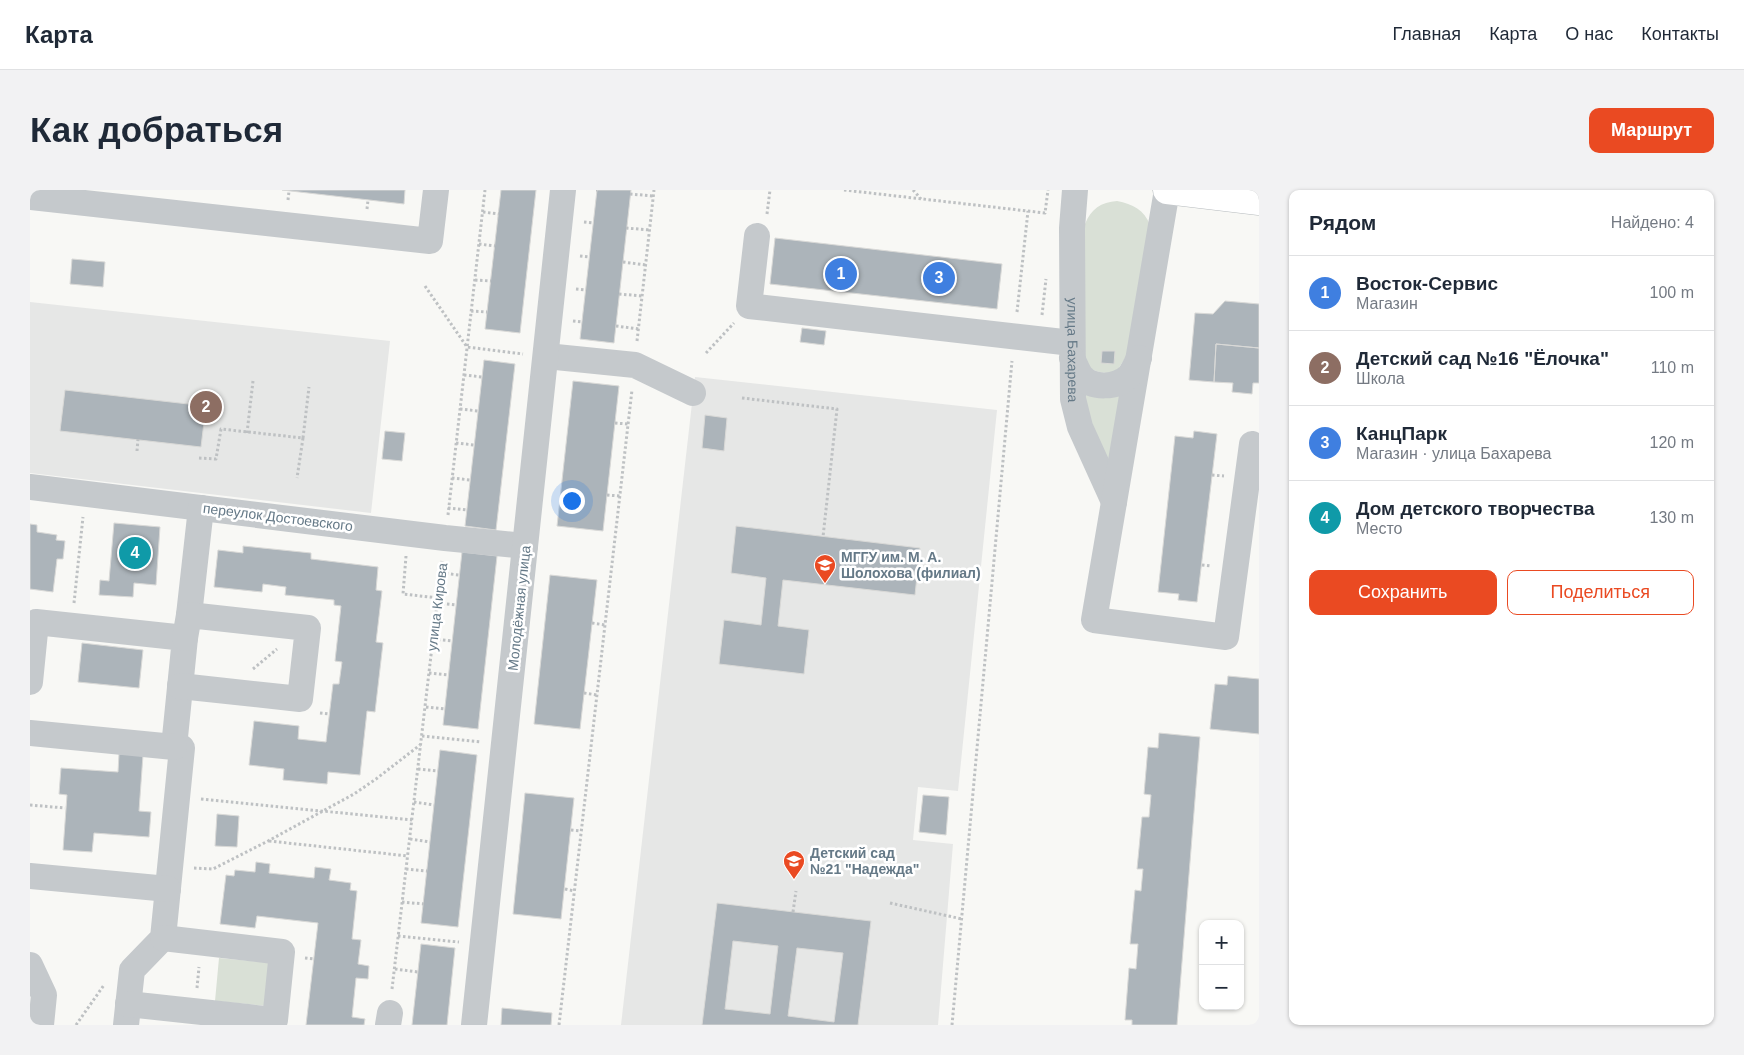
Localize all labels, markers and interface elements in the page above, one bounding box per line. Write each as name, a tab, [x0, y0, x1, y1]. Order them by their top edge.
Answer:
text: Карта	[25, 21, 93, 48]
text: Главная	[1393, 24, 1461, 44]
text: Карта	[1489, 24, 1537, 44]
text: О нас	[1565, 24, 1613, 44]
text: Контакты	[1641, 24, 1719, 44]
button: Маршрут	[1589, 108, 1714, 153]
text: Как добраться	[30, 110, 283, 149]
text: Рядом	[1309, 211, 1376, 234]
text: Найдено: 4	[1611, 214, 1694, 231]
pin: 1	[825, 255, 857, 293]
pin: 3	[923, 259, 955, 297]
text: Восток-Сервис	[1356, 273, 1498, 294]
text: 1	[1321, 284, 1329, 301]
text: 100 m	[1650, 284, 1694, 301]
text: Магазин	[1356, 295, 1418, 312]
street label: улица Бахарева	[1064, 297, 1081, 402]
text: Детский сад №16 "Ёлочка"	[1356, 348, 1609, 369]
text: 2	[1321, 359, 1329, 376]
text: 110 m	[1651, 359, 1694, 376]
text: Школа	[1356, 370, 1405, 387]
pin: 2	[190, 388, 222, 426]
text: КанцПарк	[1356, 423, 1447, 444]
text: 3	[1321, 434, 1329, 451]
text: 120 m	[1650, 434, 1694, 451]
text: Магазин · улица Бахарева	[1356, 445, 1552, 462]
your location	[559, 488, 585, 514]
text: Дом детского творчества	[1356, 498, 1595, 519]
street label: переулок Достоевского	[202, 500, 354, 534]
text: 4	[1321, 509, 1329, 526]
text: 130 m	[1650, 509, 1694, 526]
text: Место	[1356, 520, 1402, 537]
pin: 4	[119, 534, 151, 572]
street label: Молодёжная улица	[504, 544, 534, 671]
place label: МГГУ им. М. А. Шолохова (филиал)	[841, 549, 981, 581]
school or university icon: МГГУ им. М. А. Шолохова (филиал)	[813, 553, 837, 584]
street label: улица Кирова	[424, 562, 450, 652]
button: Сохранить	[1309, 570, 1497, 615]
button: Поделиться	[1507, 570, 1694, 615]
place label: Детский сад №21 "Надежда"	[810, 845, 919, 877]
school or university icon: Детский сад №21 "Надежда"	[782, 849, 806, 880]
map controls	[1199, 920, 1244, 1010]
button: +	[1199, 920, 1244, 965]
button: −	[1199, 965, 1244, 1010]

